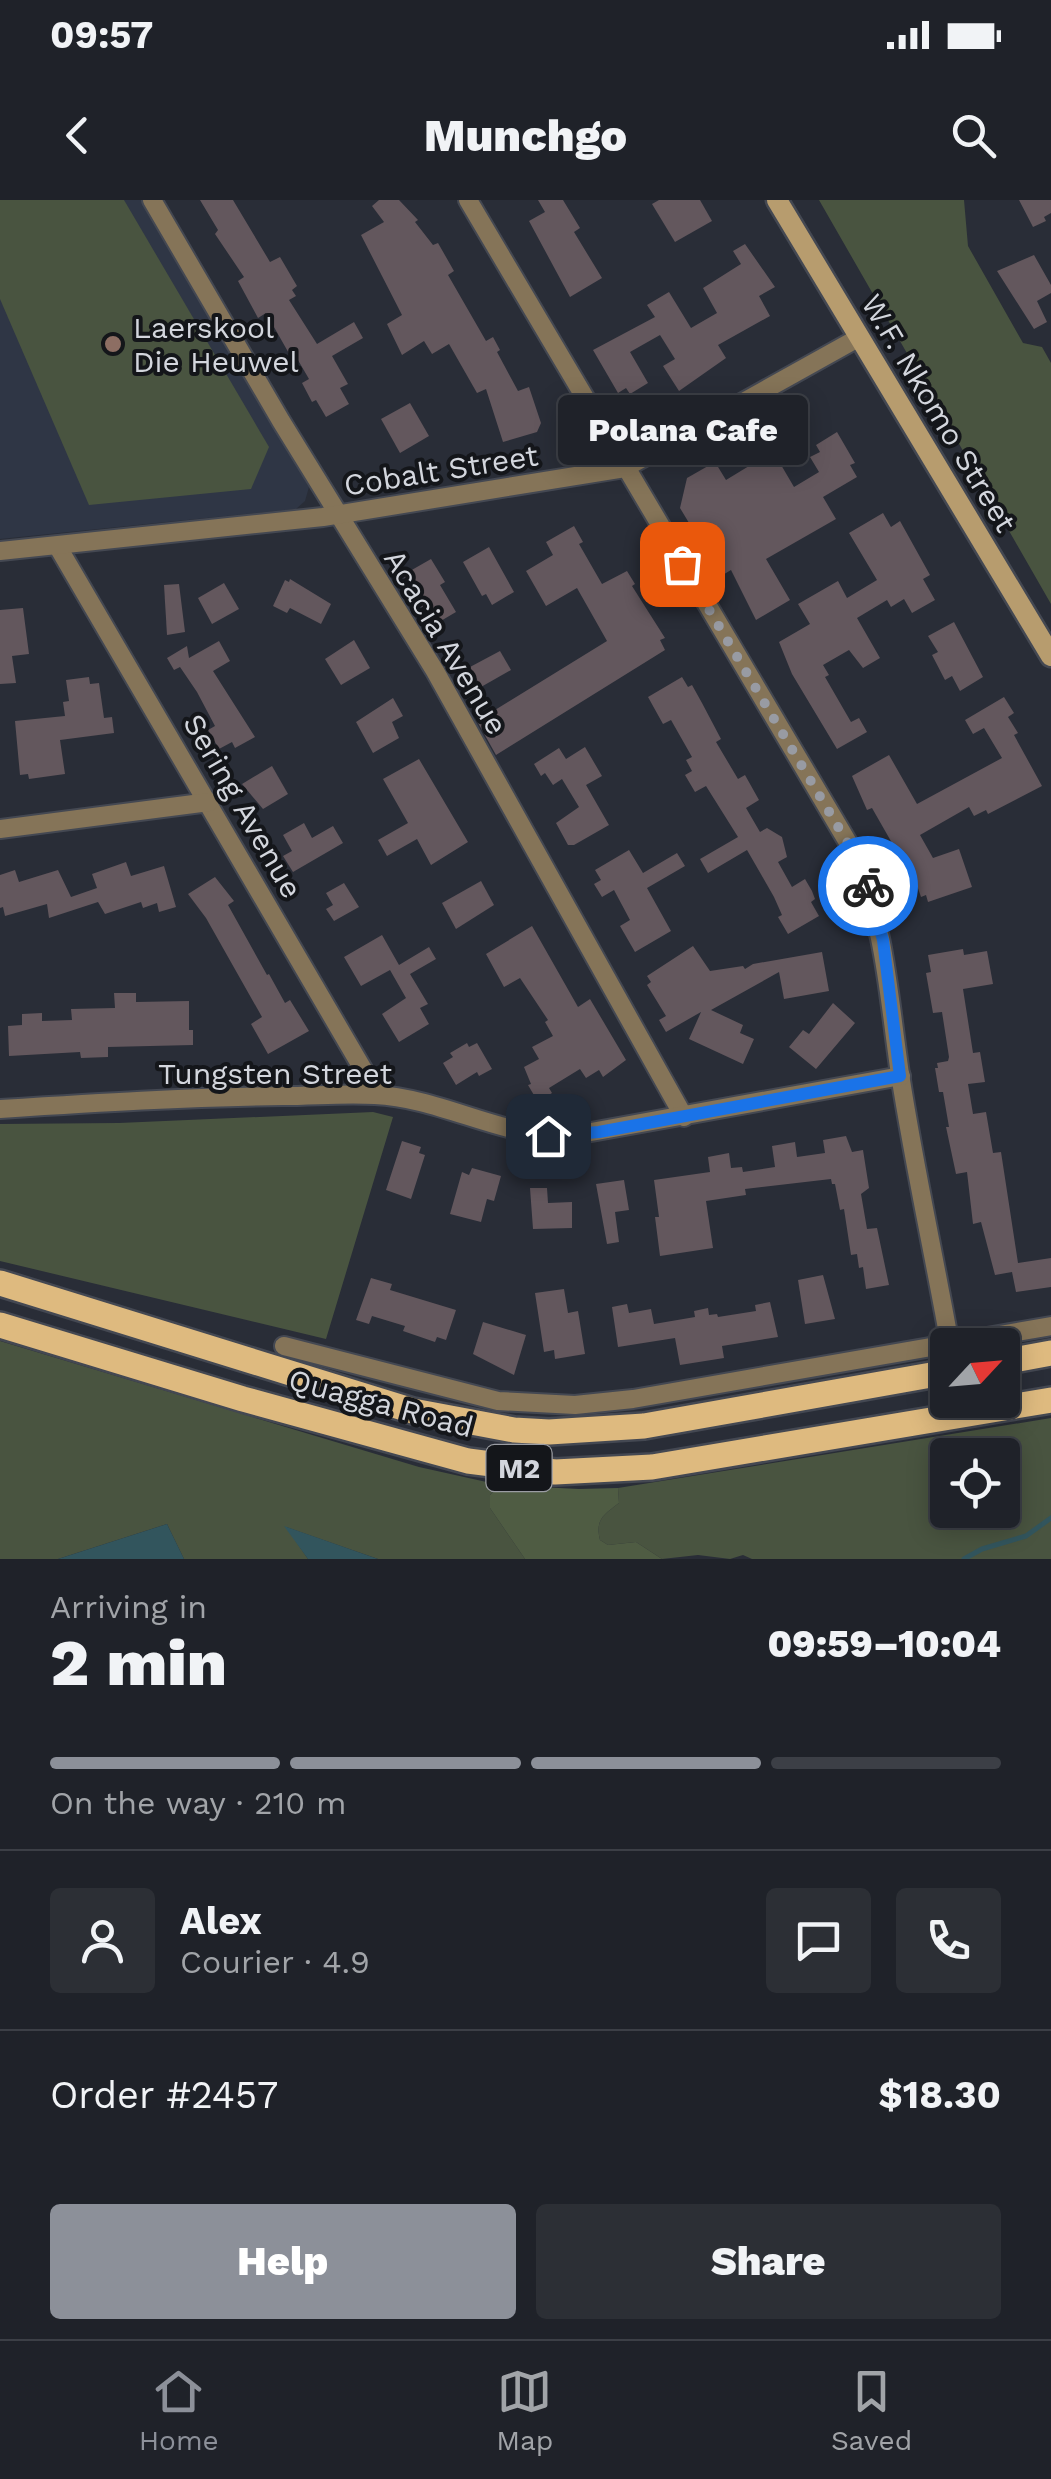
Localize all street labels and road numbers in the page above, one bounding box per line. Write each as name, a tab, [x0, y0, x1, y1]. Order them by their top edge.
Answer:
street label: W.F. Nkomo Street	[854, 288, 1024, 539]
street label: Cobalt Street	[341, 437, 541, 503]
street label: Acacia Avenue	[377, 543, 515, 741]
street label: Sering Avenue	[176, 708, 310, 904]
street label: Tungsten Street	[158, 1056, 392, 1091]
street label: Quagga Road	[285, 1362, 477, 1444]
road number: M2	[486, 1445, 552, 1491]

